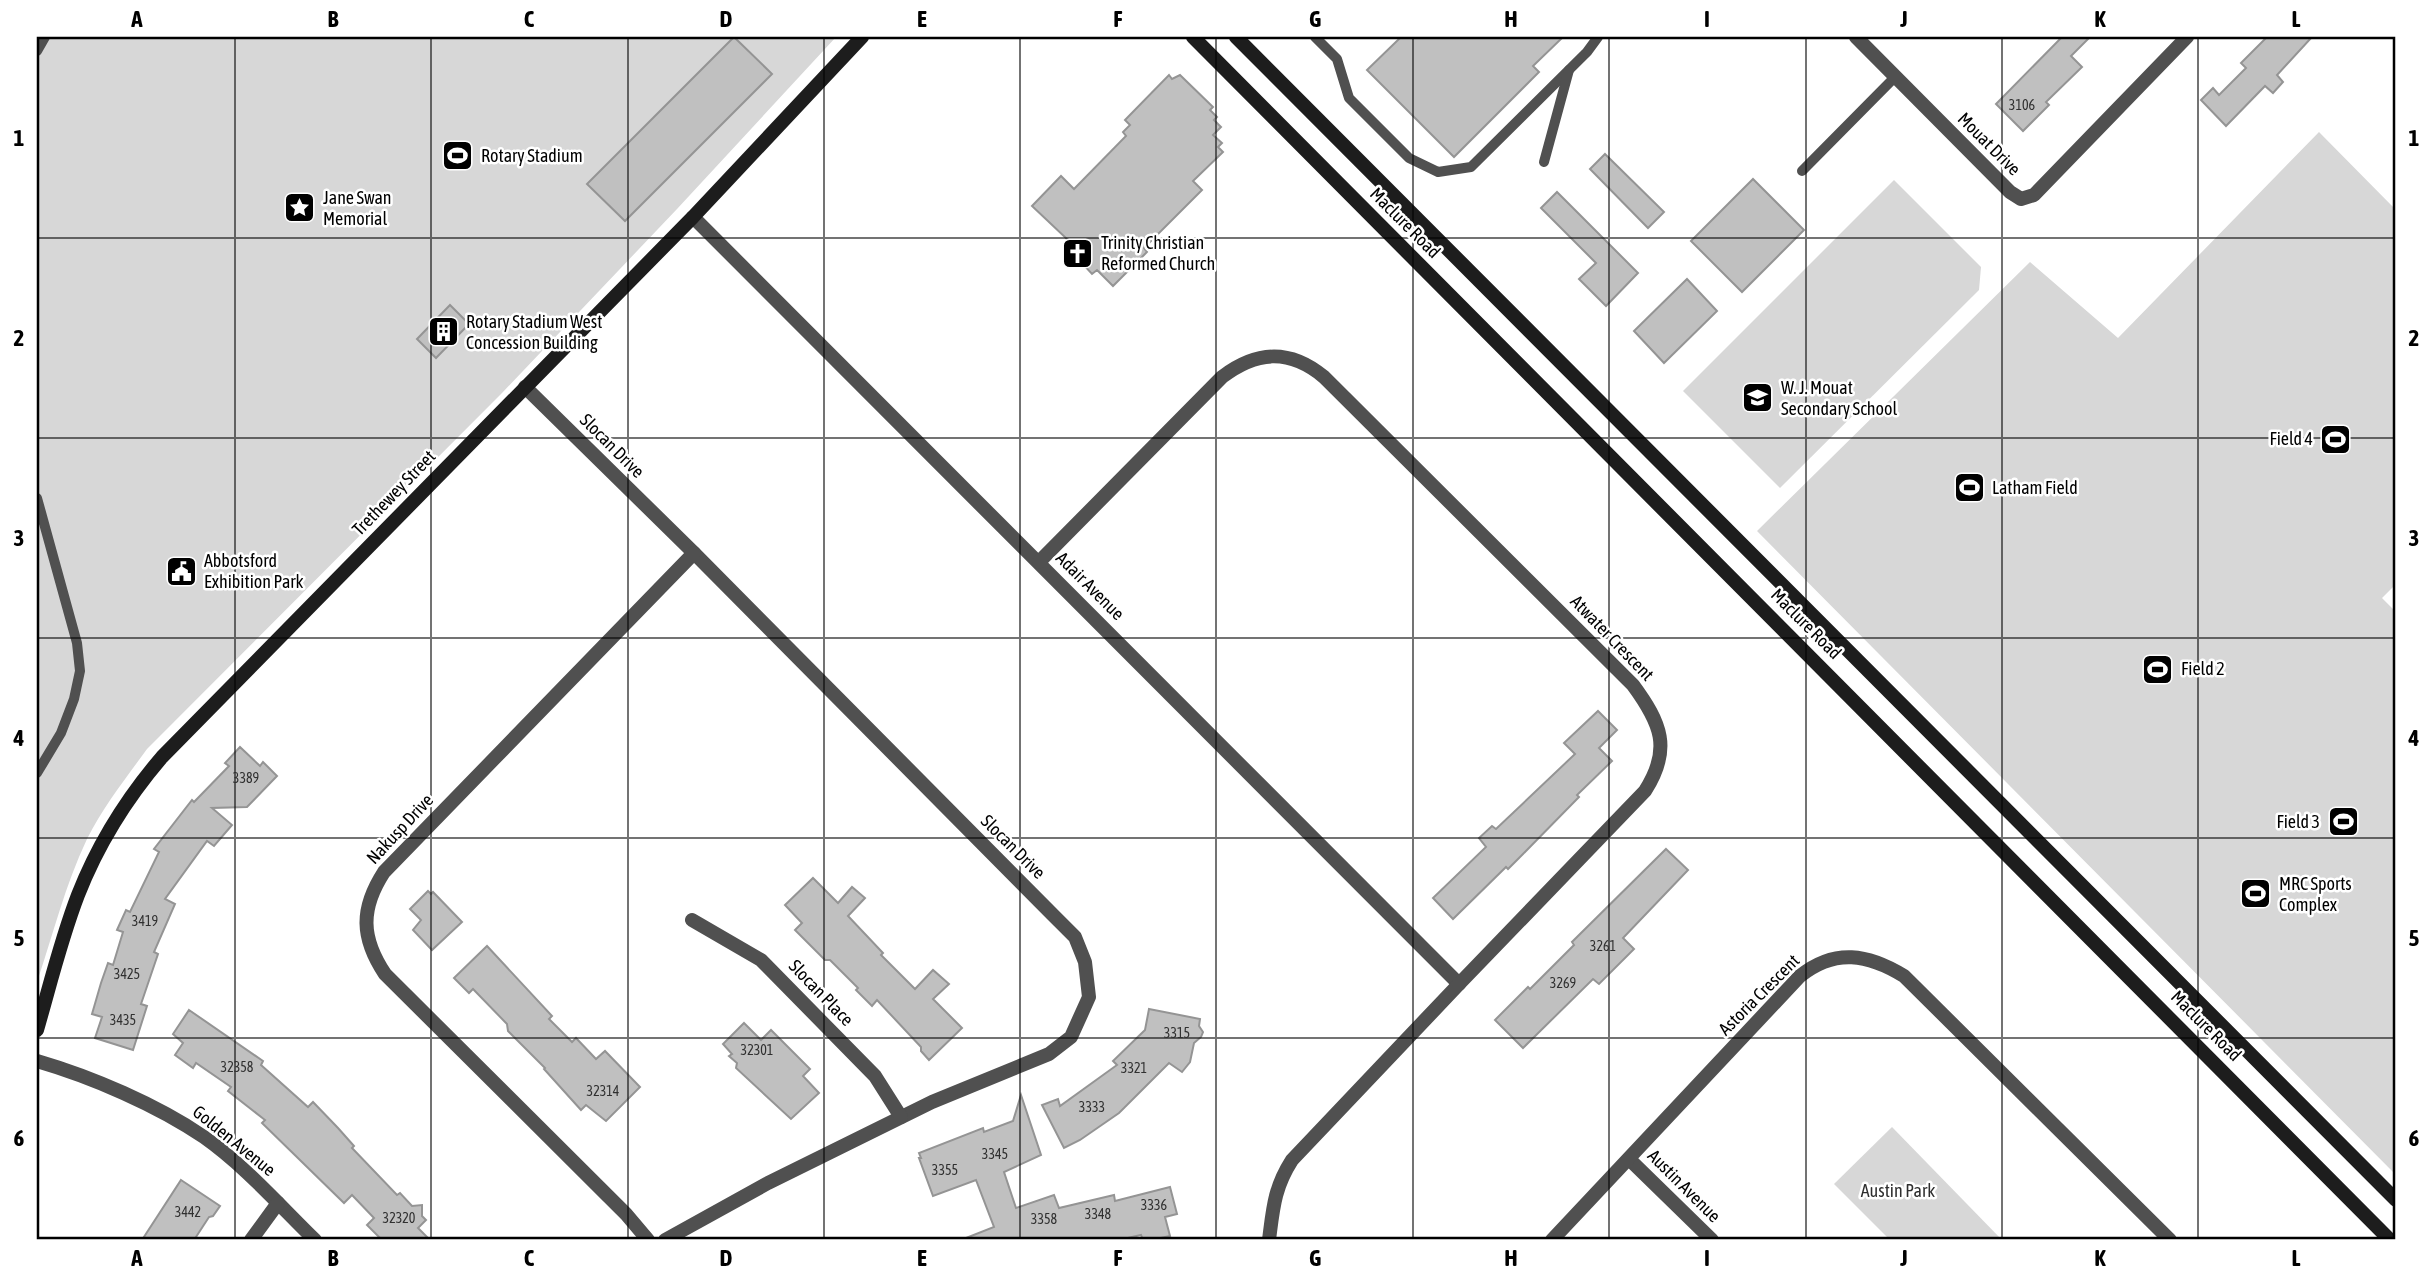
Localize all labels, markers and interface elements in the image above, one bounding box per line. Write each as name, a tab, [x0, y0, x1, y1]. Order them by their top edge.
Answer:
text: A	[130, 6, 143, 32]
text: B	[328, 6, 339, 32]
text: C	[524, 6, 535, 32]
text: D	[720, 6, 733, 32]
text: E	[917, 6, 927, 32]
text: F	[1113, 6, 1123, 32]
text: G	[1309, 6, 1321, 32]
text: H	[1504, 6, 1518, 32]
text: I	[1704, 6, 1710, 32]
text: J	[1899, 6, 1908, 32]
text: K	[2094, 6, 2106, 32]
text: L	[2292, 6, 2301, 32]
house number: 3106	[2009, 97, 2036, 113]
street label: Mouat Drive	[1954, 108, 2025, 179]
text: 1	[14, 125, 25, 151]
text: 1	[2409, 125, 2420, 151]
sports icon: Rotary Stadium	[441, 139, 475, 173]
place label: Rotary Stadium	[481, 145, 583, 166]
street label: Maclure Road	[1366, 183, 1445, 262]
place label: Jane Swan Memorial	[323, 187, 392, 229]
place icon: Jane Swan Memorial	[283, 191, 317, 225]
place label: Trinity Christian Reformed Church	[1101, 232, 1215, 274]
church icon: Trinity Christian Reformed Church	[1061, 236, 1095, 270]
place label: Rotary Stadium West Concession Building	[466, 311, 602, 353]
building icon: Rotary Stadium West Concession Building	[426, 315, 460, 349]
text: 2	[14, 325, 24, 351]
text: 2	[2409, 325, 2419, 351]
place label: W. J. Mouat Secondary School	[1781, 377, 1897, 419]
school or university icon: W. J. Mouat Secondary School	[1741, 381, 1775, 415]
street label: Slocan Drive	[576, 409, 649, 482]
sports icon: Field 4	[2319, 422, 2353, 456]
place label: Field 4	[2269, 428, 2313, 449]
street label: Trethewey Street	[348, 446, 439, 540]
sports icon: Latham Field	[1952, 471, 1986, 505]
place label: Latham Field	[1992, 477, 2078, 498]
text: 3	[14, 525, 24, 551]
text: 3	[2409, 525, 2419, 551]
street label: Adair Avenue	[1052, 547, 1129, 624]
place label: Abbotsford Exhibition Park	[204, 550, 304, 592]
public building icon: Abbotsford Exhibition Park	[164, 554, 198, 588]
street label: Maclure Road	[1767, 584, 1846, 663]
street label: Atwater Crescent	[1566, 591, 1658, 685]
sports icon: Field 2	[2141, 652, 2175, 686]
place label: Field 2	[2181, 658, 2225, 679]
text: 4	[13, 725, 25, 751]
text: 4	[2408, 725, 2420, 751]
house number: 3389	[233, 770, 259, 786]
street label: Nakusp Drive	[362, 789, 437, 868]
sports icon: Field 3	[2326, 805, 2360, 839]
street label: Slocan Drive	[977, 810, 1050, 883]
place label: Field 3	[2276, 811, 2320, 832]
place label: MRC Sports Complex	[2279, 873, 2352, 915]
sports icon: MRC Sports Complex	[2239, 877, 2273, 911]
house number: 3419	[132, 913, 158, 929]
text: 5	[14, 925, 25, 951]
text: 5	[2409, 925, 2420, 951]
house number: 3261	[1590, 938, 1616, 954]
street label: Astoria Crescent	[1714, 950, 1803, 1039]
street label: Slocan Place	[785, 955, 858, 1030]
house number: 3425	[114, 966, 140, 982]
house number: 3269	[1550, 975, 1576, 991]
street label: Maclure Road	[2167, 986, 2246, 1065]
house number: 3435	[110, 1012, 136, 1028]
house number: 3315	[1164, 1025, 1190, 1041]
house number: 32301	[741, 1042, 773, 1058]
house number: 32358	[221, 1059, 254, 1075]
house number: 3321	[1121, 1060, 1147, 1076]
house number: 32314	[587, 1083, 620, 1099]
house number: 3333	[1079, 1099, 1105, 1115]
street label: Golden Avenue	[189, 1101, 280, 1180]
text: 6	[14, 1125, 25, 1151]
text: 6	[2409, 1125, 2420, 1151]
street label: Austin Avenue	[1644, 1145, 1725, 1226]
house number: 3345	[982, 1146, 1008, 1162]
house number: 3355	[932, 1162, 958, 1178]
park label: Austin Park	[1861, 1180, 1935, 1201]
house number: 3336	[1141, 1197, 1168, 1213]
house number: 3442	[175, 1204, 201, 1220]
house number: 3348	[1085, 1206, 1112, 1222]
house number: 32320	[383, 1210, 416, 1226]
house number: 3358	[1031, 1211, 1058, 1227]
text: A	[130, 1245, 143, 1271]
text: B	[328, 1245, 339, 1271]
text: C	[524, 1245, 535, 1271]
text: D	[720, 1245, 733, 1271]
text: E	[917, 1245, 927, 1271]
text: F	[1113, 1245, 1123, 1271]
text: G	[1309, 1245, 1321, 1271]
text: H	[1504, 1245, 1518, 1271]
text: I	[1704, 1245, 1710, 1271]
text: J	[1899, 1245, 1908, 1271]
text: K	[2094, 1245, 2106, 1271]
text: L	[2292, 1245, 2301, 1271]

